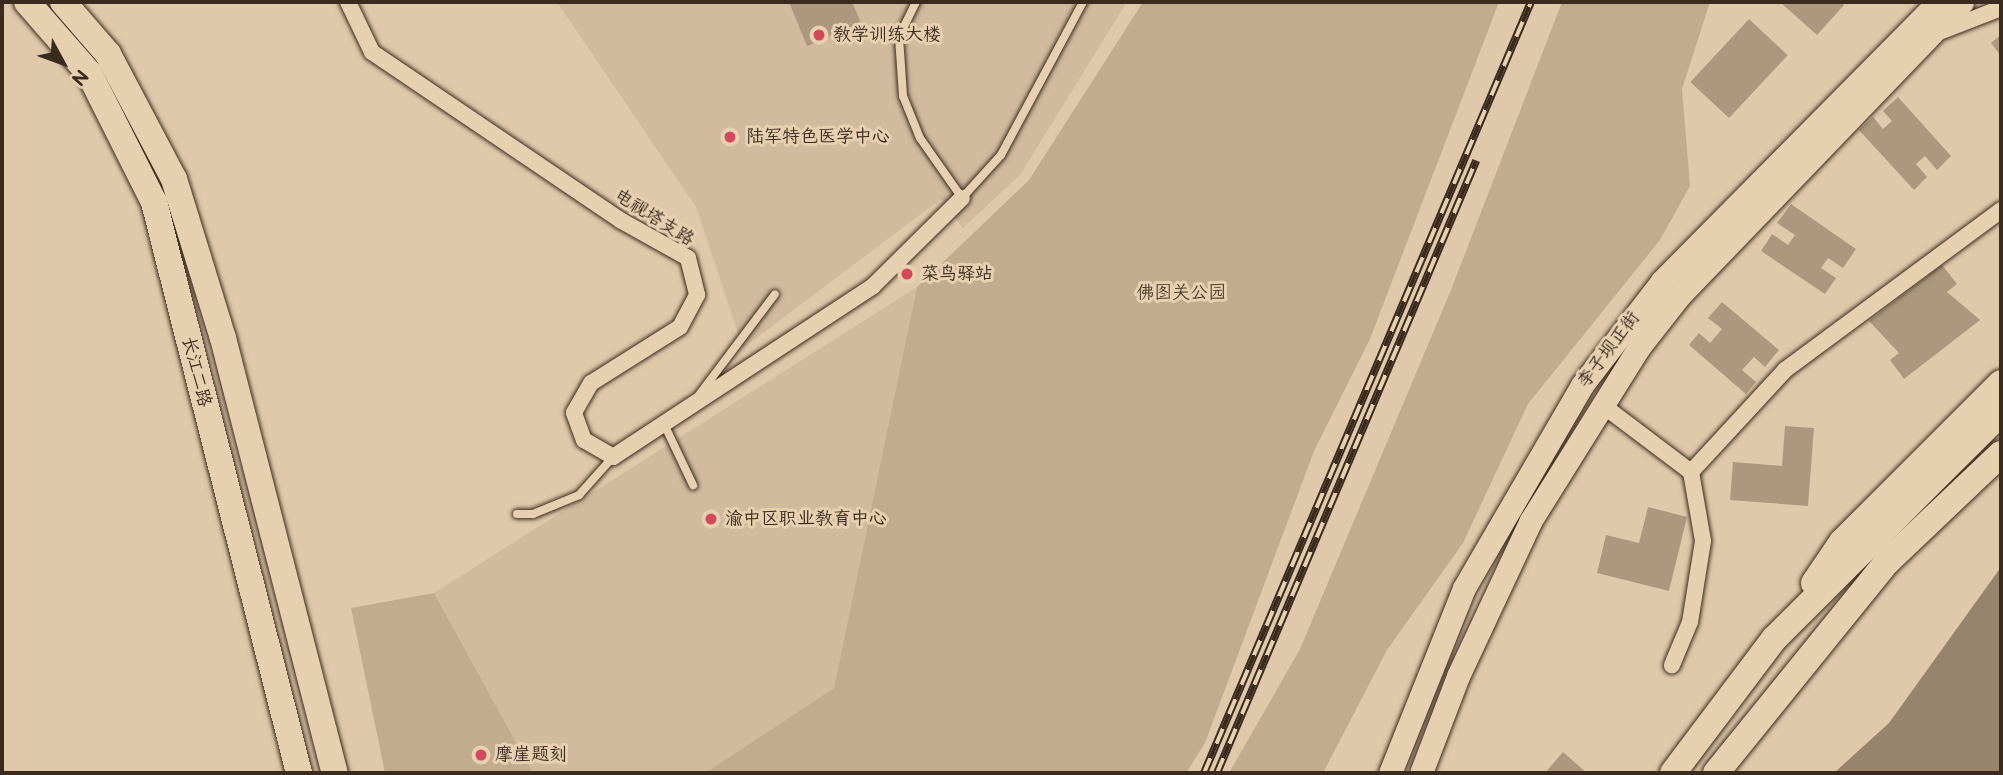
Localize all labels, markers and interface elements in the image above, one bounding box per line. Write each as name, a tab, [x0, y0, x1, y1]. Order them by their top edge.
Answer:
place label: 教学训练大楼	[833, 24, 941, 46]
marker: 教学训练大楼	[811, 27, 827, 43]
north arrow	[28, 28, 98, 98]
text: N	[66, 64, 93, 90]
place label: 陆军特色医学中心	[746, 126, 890, 148]
marker: 陆军特色医学中心	[720, 127, 740, 147]
street label: 电视塔支路	[610, 185, 698, 251]
place label: 菜鸟驿站	[921, 263, 993, 285]
marker: 菜鸟驿站	[899, 266, 915, 282]
park label: 佛图关公园	[1136, 282, 1226, 304]
street label: 李子坝正街	[1573, 308, 1645, 392]
street label: 长江二路	[177, 334, 215, 410]
place label: 渝中区职业教育中心	[725, 508, 887, 530]
marker: 渝中区职业教育中心	[703, 511, 719, 527]
place label: 摩崖题刻	[495, 744, 567, 766]
marker: 摩崖题刻	[473, 747, 489, 763]

